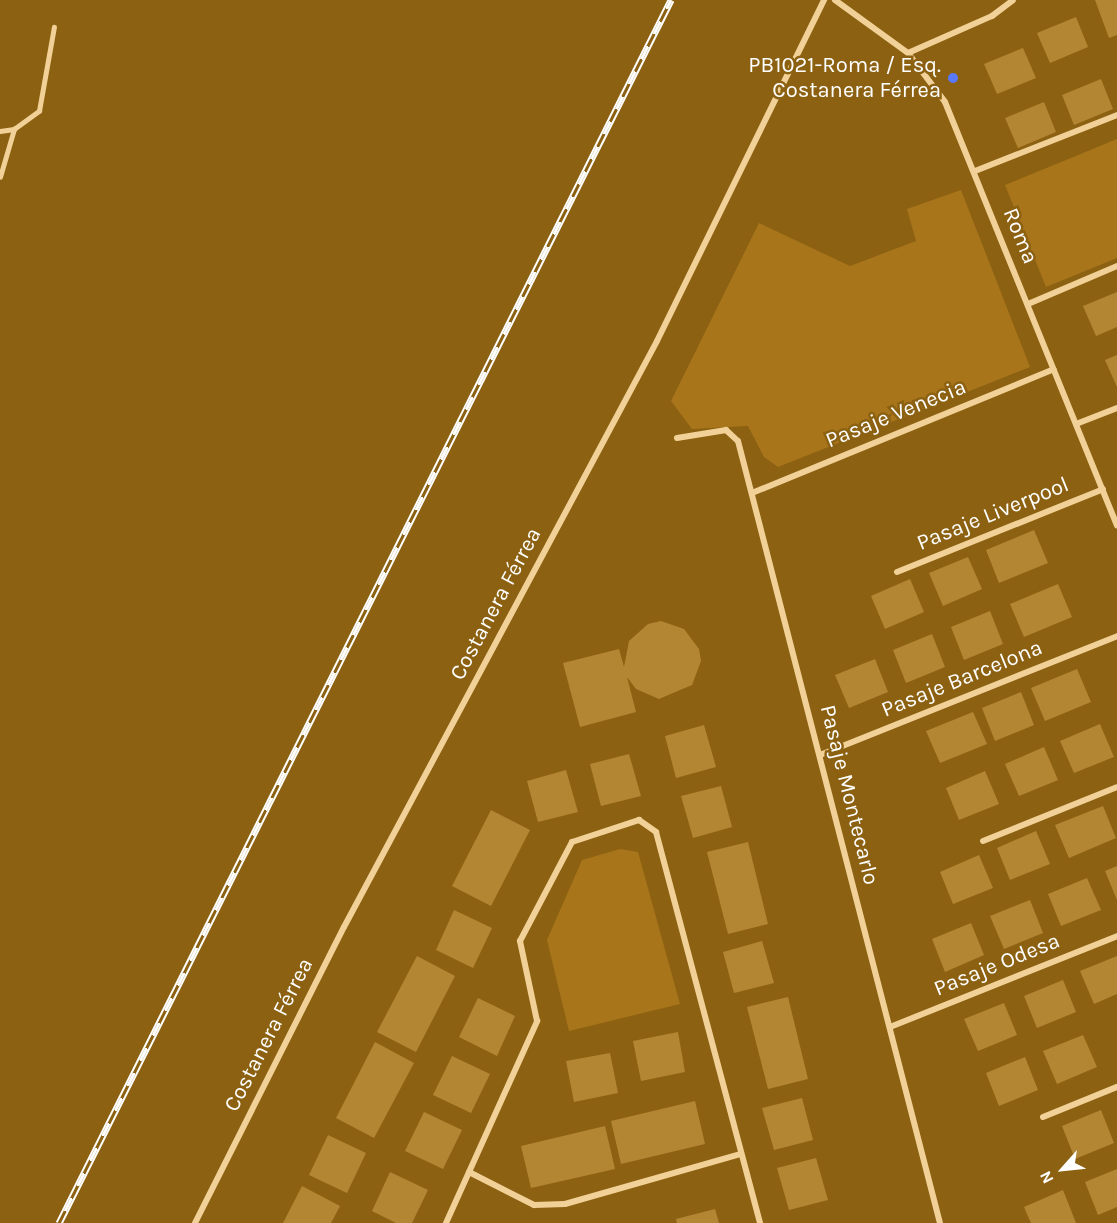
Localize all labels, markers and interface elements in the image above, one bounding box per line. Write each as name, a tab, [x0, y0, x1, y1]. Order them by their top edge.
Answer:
place label: PB1021-Roma / Esq. Costanera Férrea	[748, 52, 941, 104]
marker: PB1021-Roma / Esq. Costanera Férrea	[946, 71, 960, 85]
street label: Roma	[997, 204, 1043, 268]
street label: Pasaje Venecia	[822, 374, 970, 454]
street label: Pasaje Liverpool	[913, 471, 1073, 557]
street label: Costanera Férrea	[445, 523, 547, 685]
street label: Pasaje Barcelona	[878, 635, 1046, 723]
street label: Pasaje Montecarlo	[814, 702, 884, 888]
street label: Pasaje Odesa	[930, 928, 1064, 1002]
street label: Costanera Férrea	[219, 954, 319, 1116]
north arrow	[1033, 1139, 1093, 1199]
text: N	[1035, 1168, 1058, 1187]

